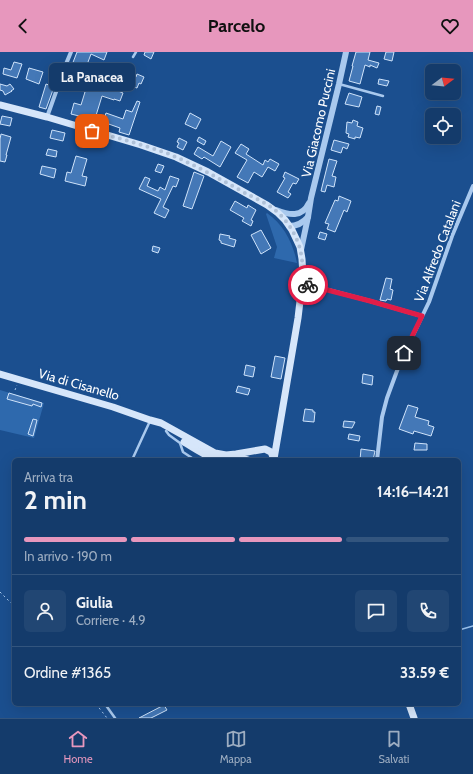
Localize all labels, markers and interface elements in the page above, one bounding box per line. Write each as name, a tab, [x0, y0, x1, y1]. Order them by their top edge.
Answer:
icon: back	[12, 15, 34, 37]
text: Parcelo	[208, 15, 265, 37]
icon: heart	[439, 15, 461, 37]
callout: La Panacea	[49, 63, 135, 91]
north arrow	[425, 64, 461, 100]
map controls	[425, 64, 461, 144]
street label: Via Giacomo Puccini	[298, 67, 338, 179]
text: La Panacea	[61, 69, 123, 85]
button: locate	[425, 108, 461, 144]
pin	[75, 114, 109, 148]
icon: bag	[81, 120, 103, 142]
street label: Via Alfredo Catalani	[410, 198, 464, 304]
courier	[288, 265, 328, 305]
icon: bike	[297, 274, 319, 296]
pin	[387, 336, 421, 370]
icon: home	[393, 342, 415, 364]
street label: Via di Cisanello	[37, 365, 121, 403]
text: Arriva tra	[24, 469, 73, 485]
text: 14:16–14:21	[377, 483, 449, 501]
text: 2 min	[24, 484, 87, 516]
text: In arrivo · 190 m	[24, 548, 112, 564]
button: person	[24, 590, 66, 632]
button: chat	[355, 590, 397, 632]
button: phone	[407, 590, 449, 632]
text: Giulia	[76, 594, 113, 612]
text: Corriere · 4.9	[76, 612, 146, 628]
text: Ordine #1365	[24, 664, 111, 682]
text: 33.59 €	[400, 664, 449, 682]
tab: Home	[64, 728, 93, 766]
tab: Mappa	[220, 728, 251, 766]
tab: Salvati	[379, 728, 409, 766]

